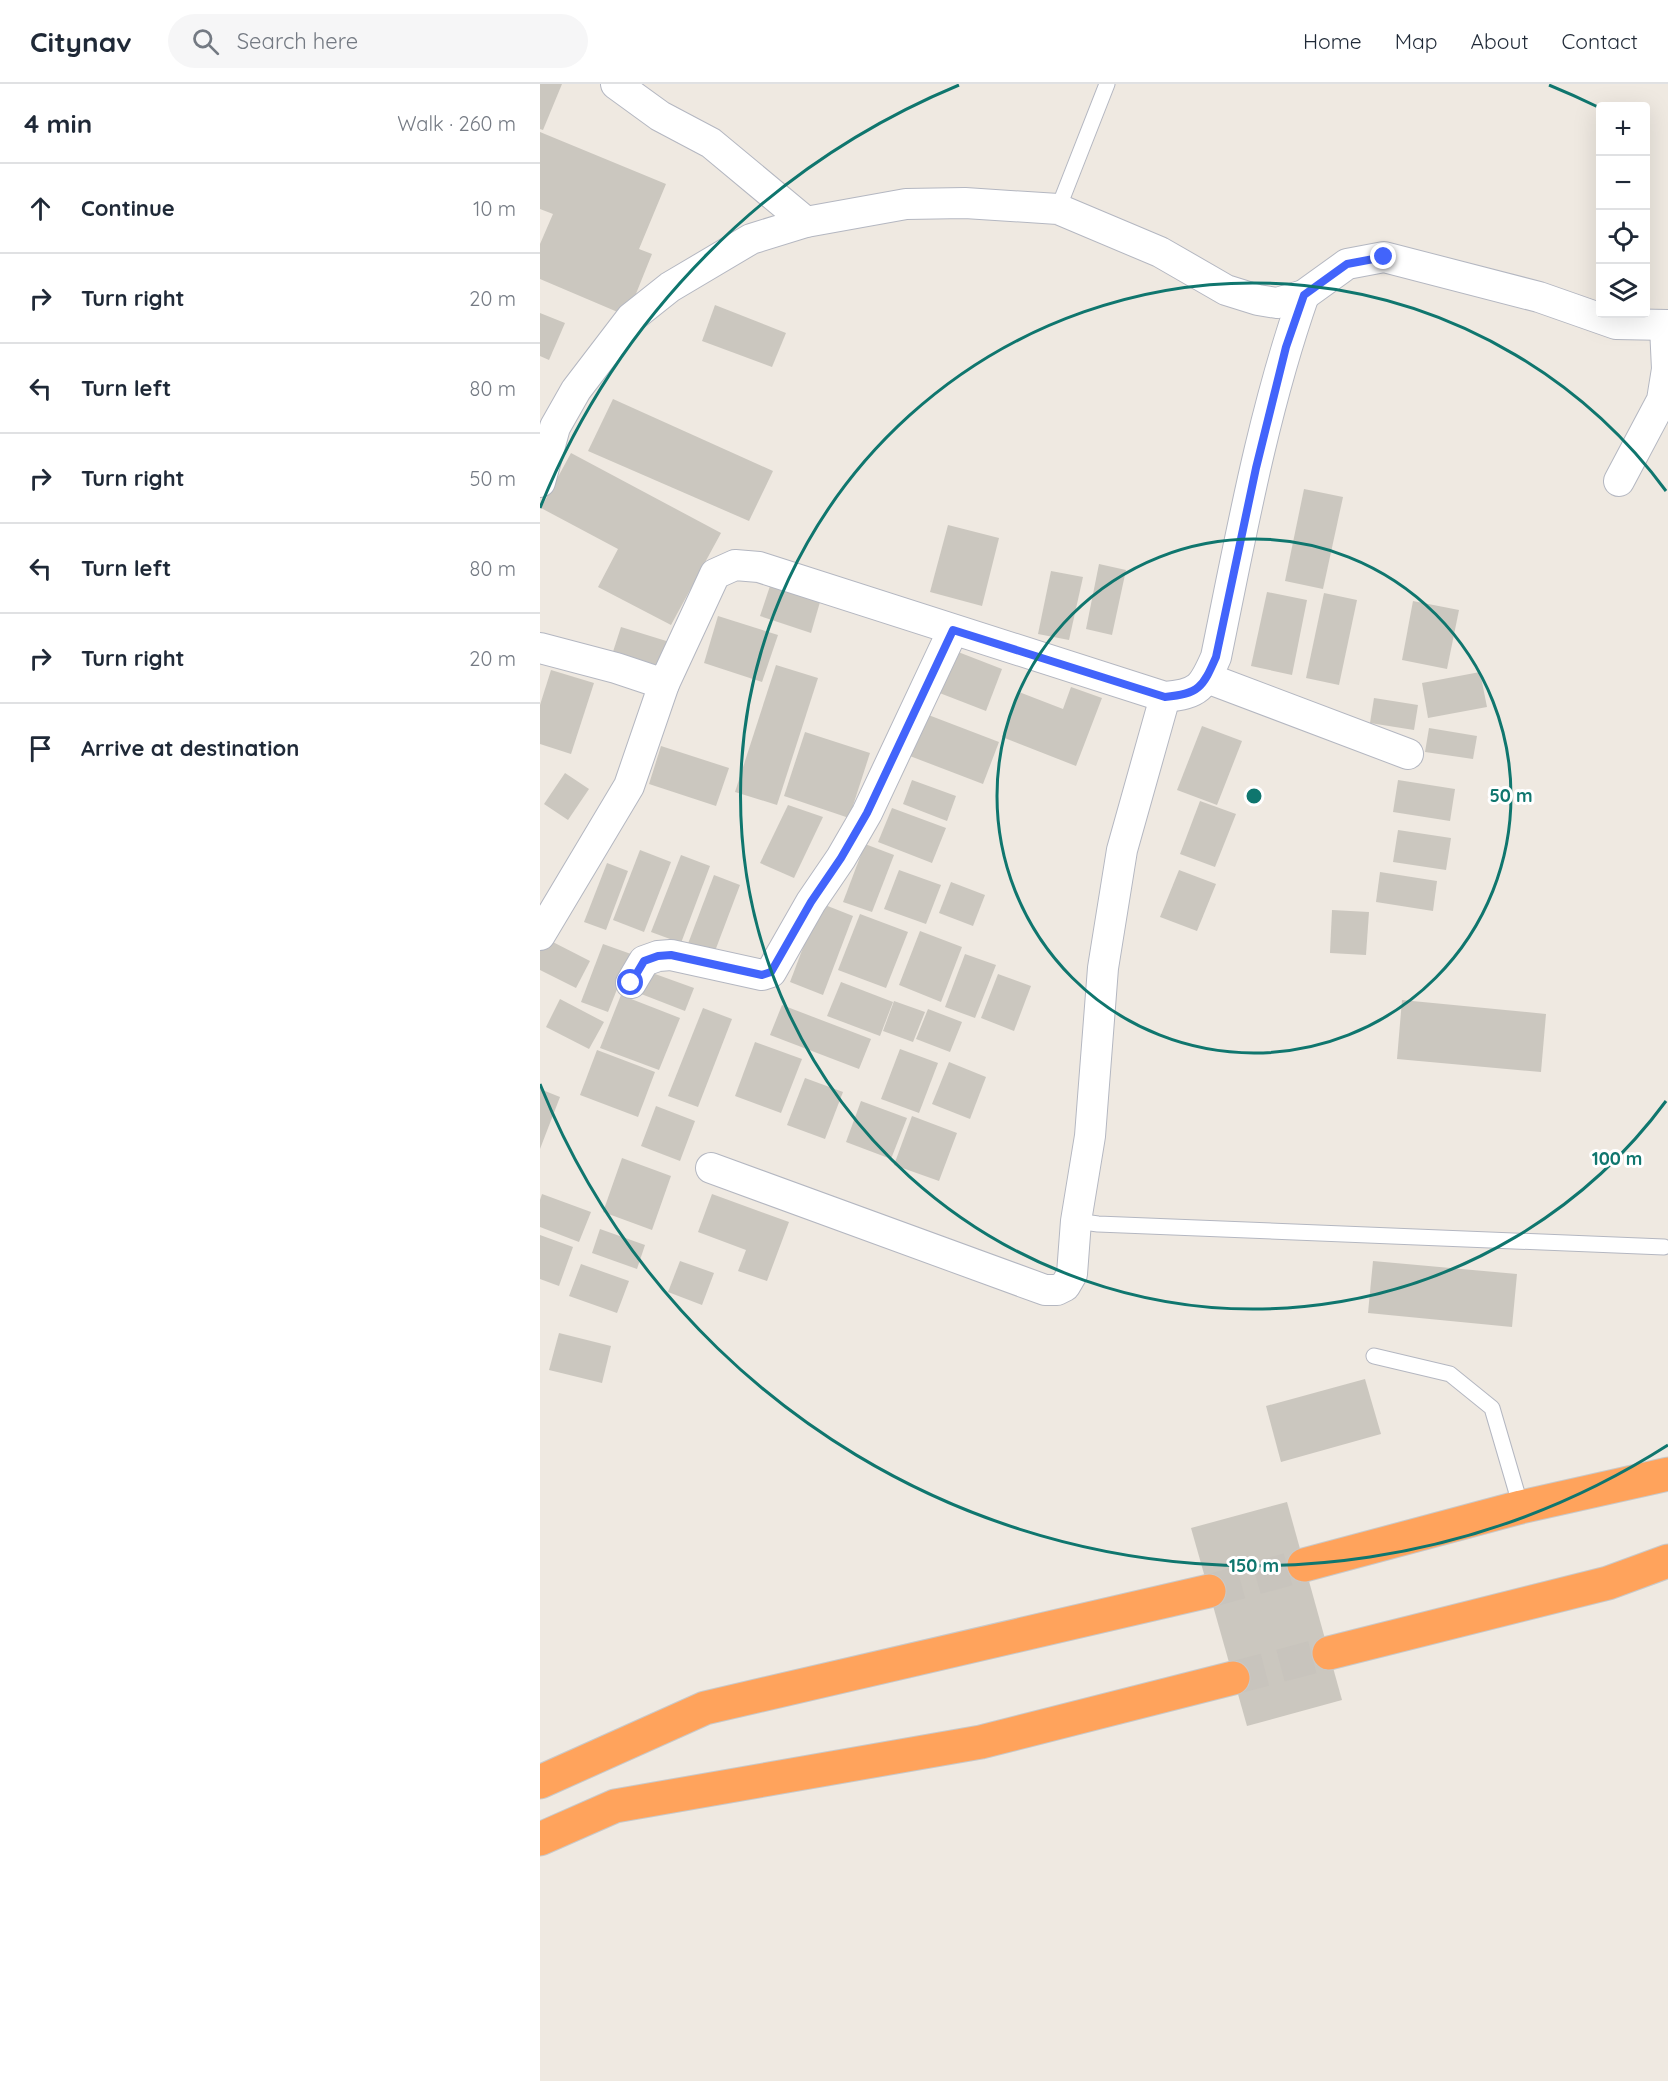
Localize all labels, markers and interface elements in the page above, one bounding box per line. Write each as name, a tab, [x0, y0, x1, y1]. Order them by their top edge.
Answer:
search box	[168, 14, 588, 68]
text: Citynav	[30, 24, 132, 59]
icon: search	[189, 25, 222, 58]
text: Search here	[237, 27, 358, 55]
text: Home	[1303, 28, 1362, 54]
text: Map	[1395, 28, 1438, 54]
text: About	[1471, 28, 1529, 54]
text: Contact	[1562, 28, 1638, 54]
map controls	[1596, 102, 1650, 318]
button: +	[1596, 102, 1650, 156]
text: 4 min	[24, 107, 92, 140]
text: Walk · 260 m	[397, 111, 516, 136]
button: −	[1596, 156, 1650, 210]
icon: ahead	[24, 192, 57, 225]
text: Continue	[81, 194, 175, 222]
text: 10 m	[473, 196, 516, 221]
button: locate	[1596, 210, 1650, 264]
route end	[1370, 243, 1396, 269]
button: layers	[1596, 264, 1650, 318]
icon: right	[24, 282, 57, 315]
text: Turn right	[81, 284, 185, 312]
text: 20 m	[469, 286, 516, 311]
icon: left	[24, 372, 57, 405]
text: Turn left	[81, 374, 171, 402]
text: 80 m	[470, 376, 516, 401]
icon: right	[24, 462, 57, 495]
text: Turn right	[81, 464, 185, 492]
text: 50 m	[470, 466, 516, 491]
icon: left	[24, 552, 57, 585]
text: Turn left	[81, 554, 171, 582]
text: 80 m	[470, 556, 516, 581]
icon: right	[24, 642, 57, 675]
text: Turn right	[81, 644, 185, 672]
text: 20 m	[469, 646, 516, 671]
icon: arrive	[24, 732, 57, 765]
text: Arrive at destination	[81, 734, 299, 762]
text: 50 m	[1489, 784, 1533, 807]
centre of rings	[1244, 786, 1264, 806]
route start	[617, 969, 643, 995]
text: 100 m	[1592, 1147, 1642, 1170]
text: 150 m	[1229, 1554, 1279, 1577]

